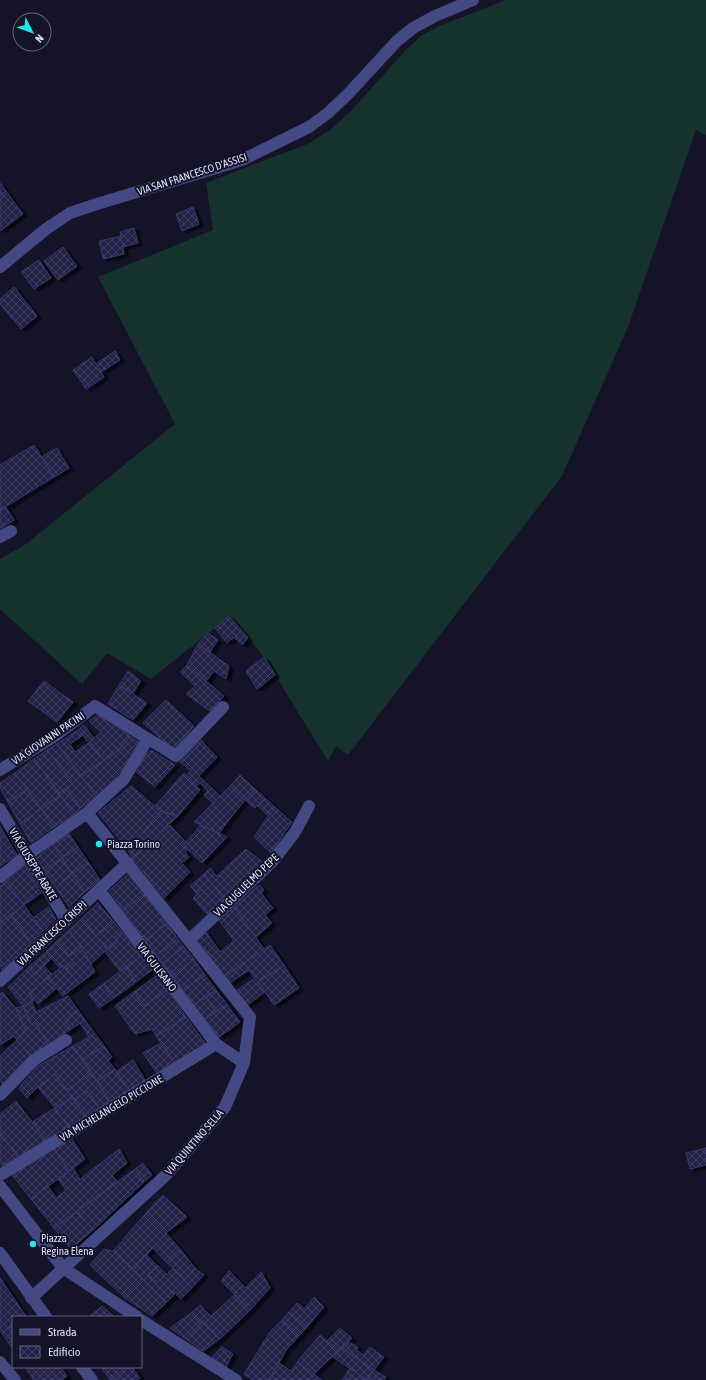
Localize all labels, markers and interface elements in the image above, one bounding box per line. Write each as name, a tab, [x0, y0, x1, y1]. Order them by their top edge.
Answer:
north arrow	[12, 12, 52, 52]
text: N	[33, 32, 46, 45]
street label: VIA SAN FRANCESCO D'ASSISI	[136, 151, 248, 197]
street label: VIA GIOVANNI PACINI	[9, 709, 87, 767]
street label: VIA GIUSEPPE ABATE	[7, 826, 59, 902]
place label: Piazza Torino	[107, 838, 160, 850]
marker: Piazza Torino	[94, 839, 104, 849]
street label: VIA GUGLIELMO PEPE	[211, 851, 281, 919]
street label: VIA FRANCESCO CRISPI	[15, 898, 89, 968]
street label: VIA GULISANO	[135, 940, 179, 994]
street label: VIA MICHELANGELO PICCIONE	[57, 1072, 165, 1144]
street label: VIA QUINTINO SELLA	[162, 1106, 226, 1177]
place label: Piazza Regina Elena	[41, 1232, 94, 1257]
marker: Piazza Regina Elena	[28, 1239, 38, 1249]
legend	[12, 1316, 142, 1368]
text: Strada	[48, 1325, 77, 1339]
text: Edificio	[48, 1345, 81, 1359]

